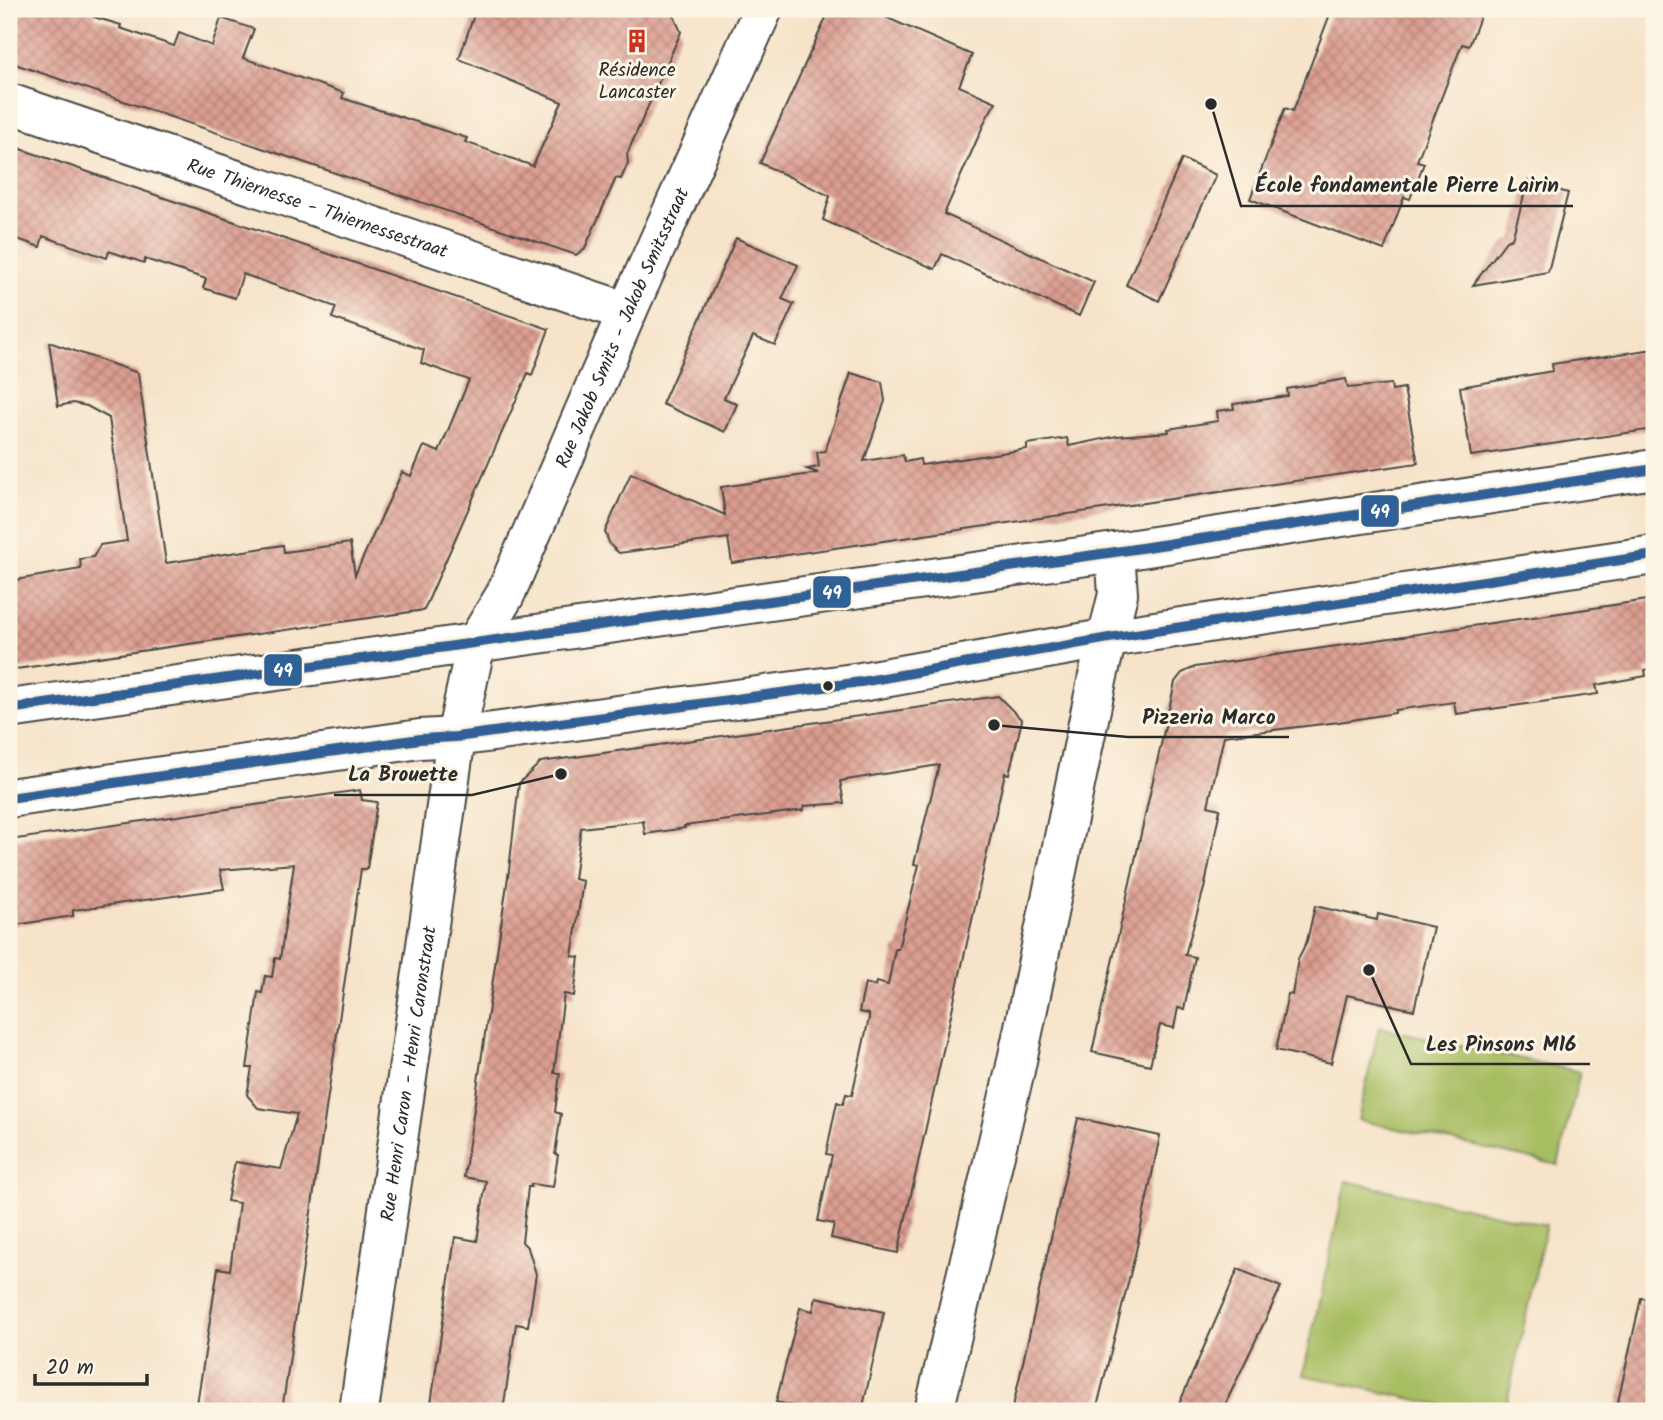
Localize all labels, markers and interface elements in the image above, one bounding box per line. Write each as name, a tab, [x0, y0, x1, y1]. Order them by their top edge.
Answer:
building icon: Résidence Lancaster	[623, 27, 651, 55]
place label: Résidence Lancaster	[598, 56, 677, 108]
street label: Rue Thiernesse - Thiernessestraat	[183, 151, 452, 268]
callout: École fondamentale Pierre Lairin	[1241, 164, 1573, 206]
text: École fondamentale Pierre Lairin	[1255, 170, 1559, 203]
street label: Rue Jakob Smits - Jakob Smitsstraat	[548, 182, 698, 473]
line badge: 49	[1360, 494, 1400, 528]
text: 49	[1370, 498, 1390, 528]
line badge: 49	[812, 575, 852, 609]
text: 49	[822, 579, 842, 609]
line badge: 49	[263, 653, 303, 687]
text: 49	[273, 657, 293, 687]
unlabelled marker	[821, 679, 835, 693]
callout: Pizzeria Marco	[1128, 695, 1289, 737]
text: Pizzeria Marco	[1142, 702, 1276, 735]
callout: La Brouette	[334, 753, 472, 795]
text: La Brouette	[348, 759, 458, 792]
street label: Rue Henri Caron - Henri Caronstraat	[373, 924, 446, 1223]
callout: Les Pinsons M16	[1411, 1022, 1590, 1064]
text: Les Pinsons M16	[1426, 1029, 1576, 1062]
scale bar	[35, 1343, 147, 1387]
text: 20 m	[46, 1352, 94, 1385]

